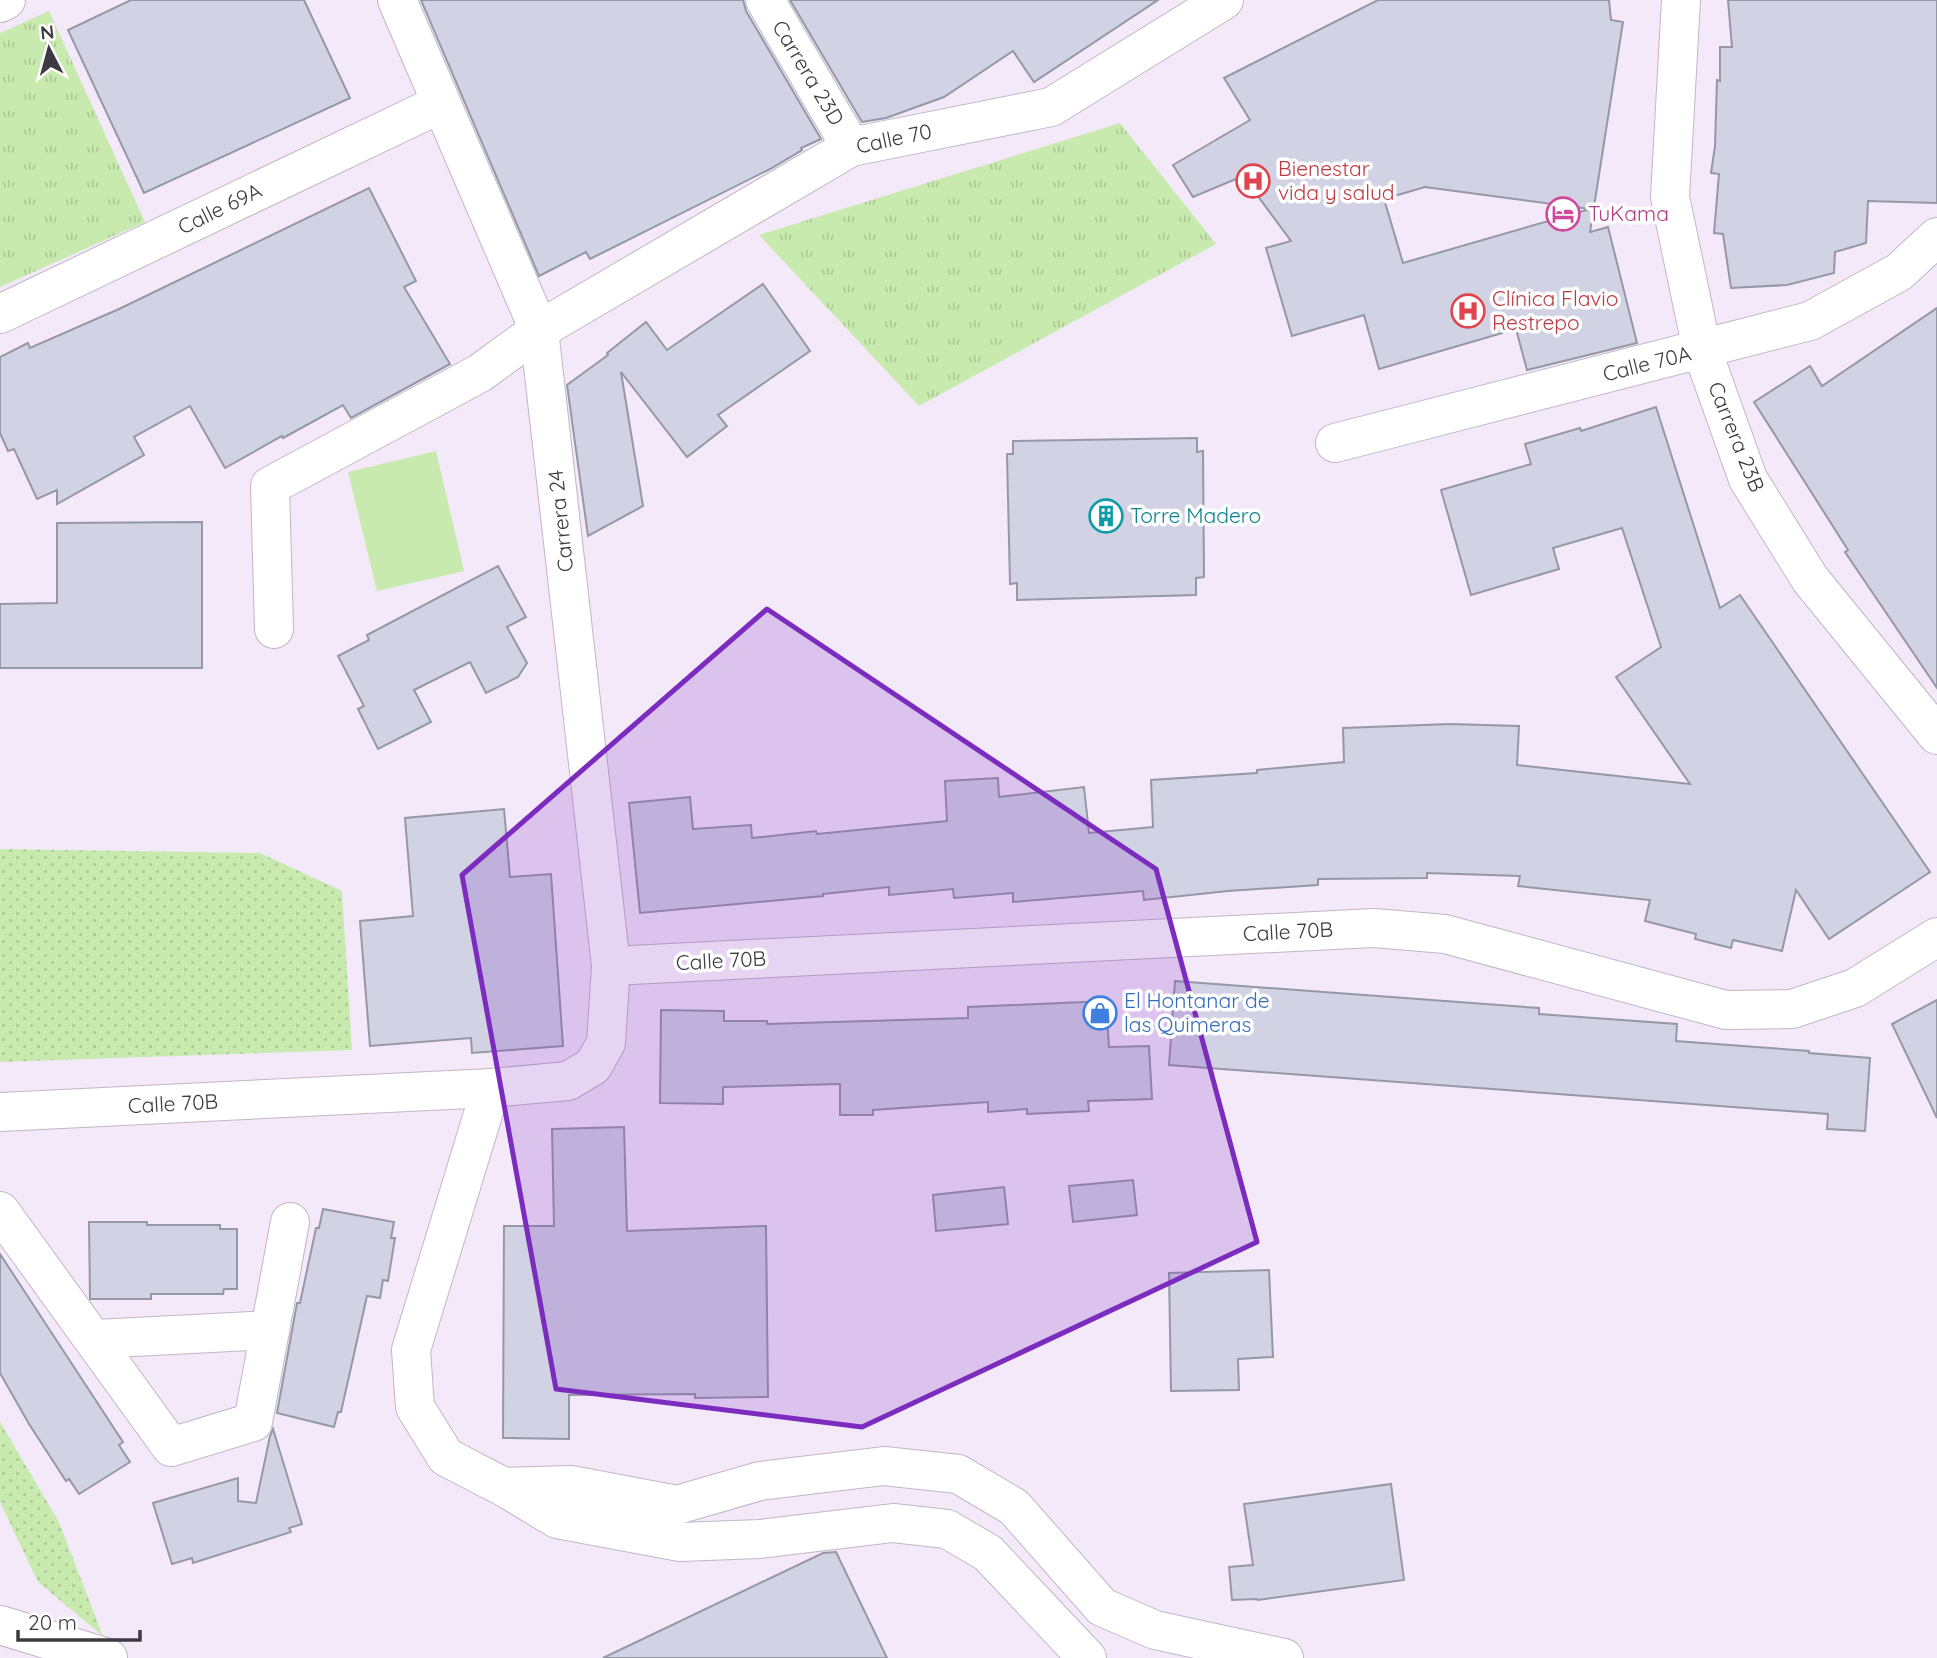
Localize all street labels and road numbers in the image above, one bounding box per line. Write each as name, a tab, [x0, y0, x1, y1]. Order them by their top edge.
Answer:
street label: Carrera 23D	[767, 15, 850, 130]
street label: Calle 70	[854, 117, 934, 159]
street label: Calle 69A	[173, 177, 266, 240]
street label: Calle 70A	[1600, 339, 1694, 387]
street label: Carrera 23B	[1703, 378, 1771, 496]
street label: Carrera 24	[542, 469, 578, 574]
street label: Calle 70B	[1242, 916, 1334, 946]
street label: Calle 70B	[675, 945, 767, 975]
street label: Calle 70B	[127, 1088, 219, 1118]

